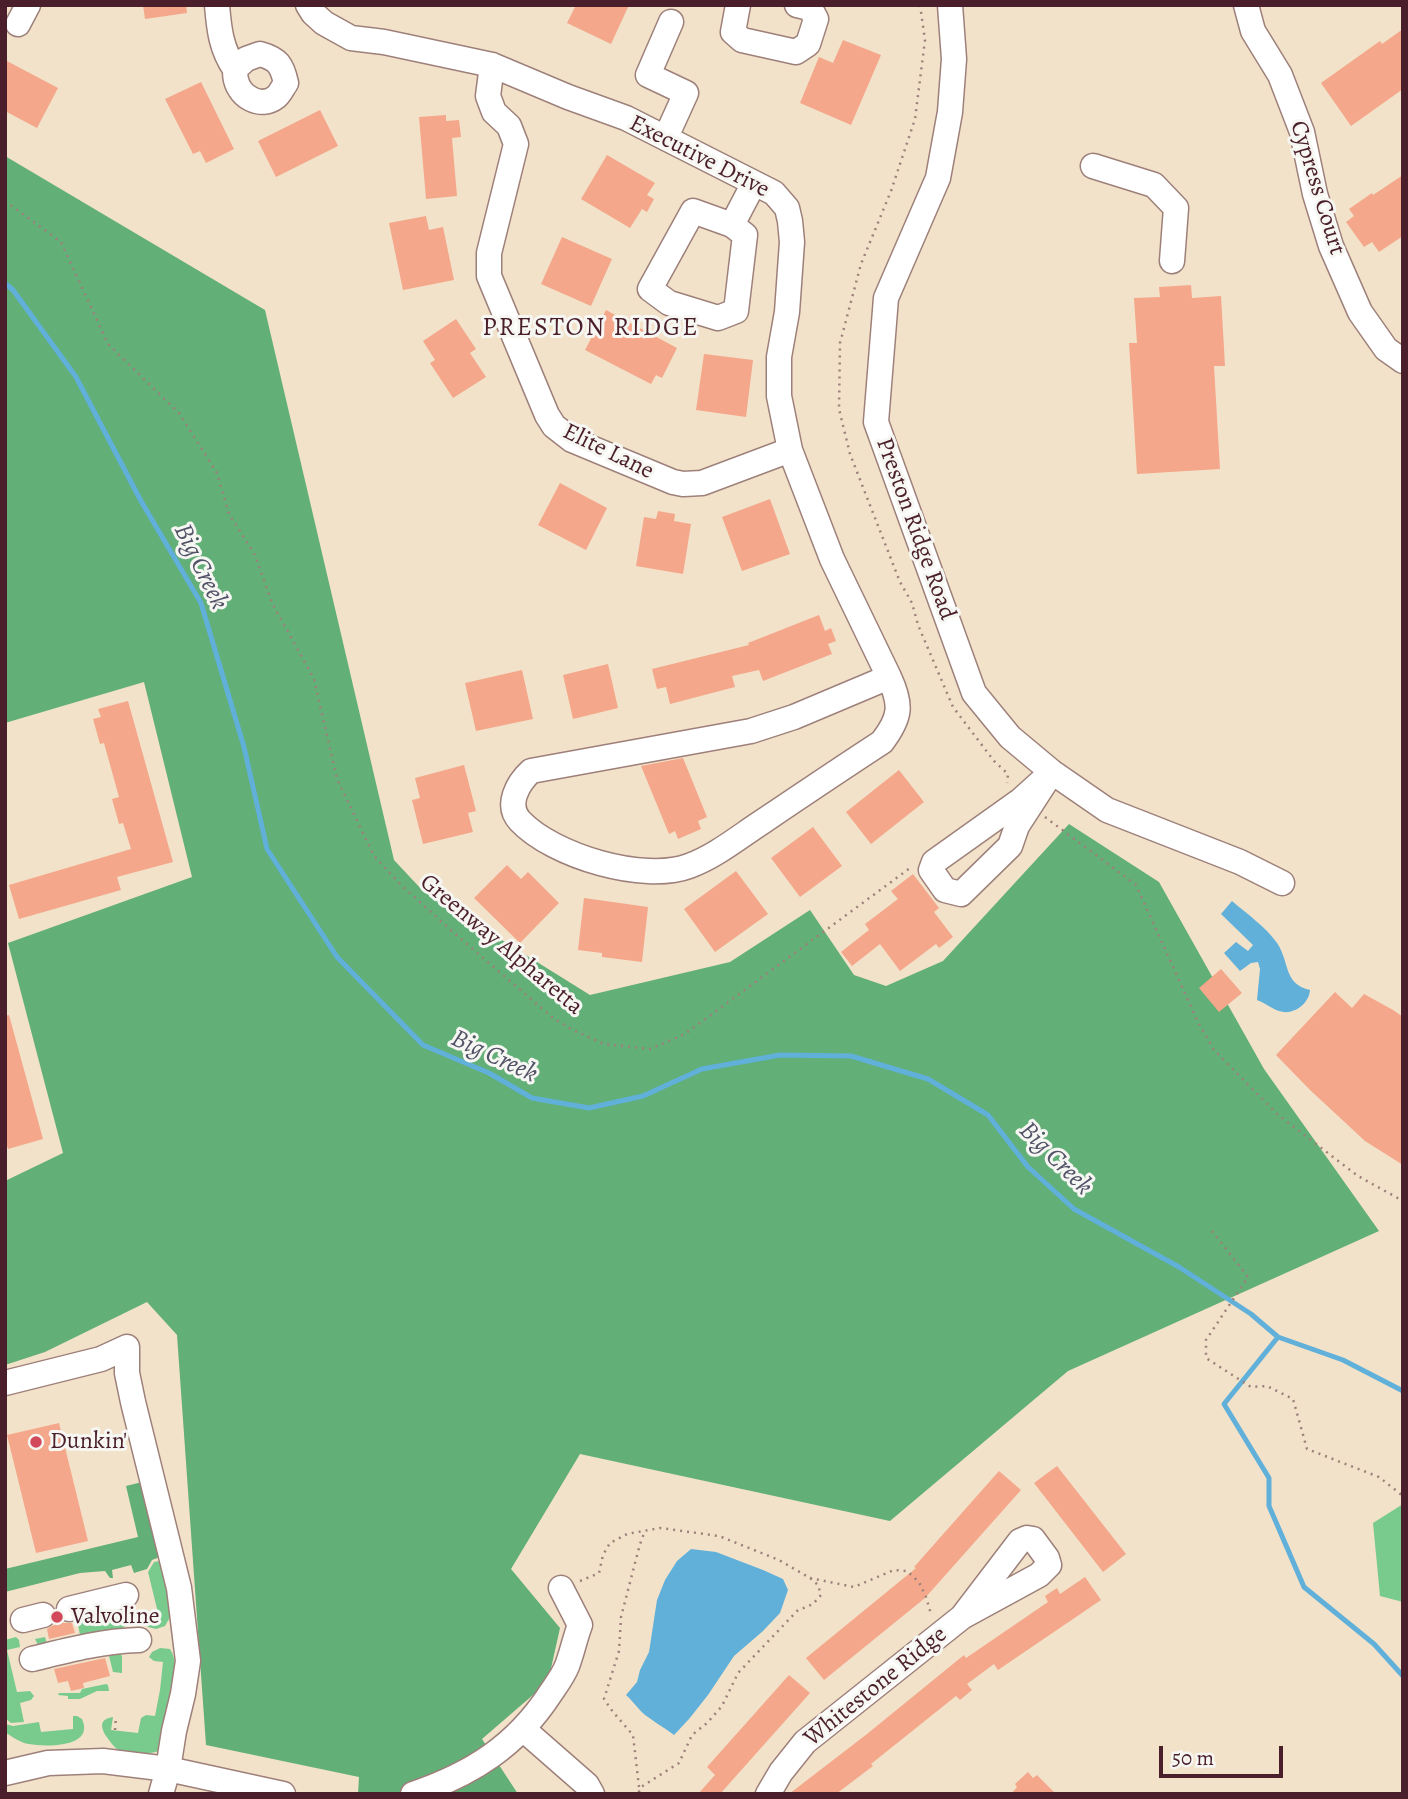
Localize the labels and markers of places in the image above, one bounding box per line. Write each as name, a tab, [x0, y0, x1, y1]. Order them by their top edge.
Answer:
place label: Dunkin'	[50, 1428, 127, 1456]
marker: Dunkin'	[28, 1434, 44, 1450]
place label: Valvoline	[71, 1603, 160, 1631]
marker: Valvoline	[49, 1609, 65, 1625]

